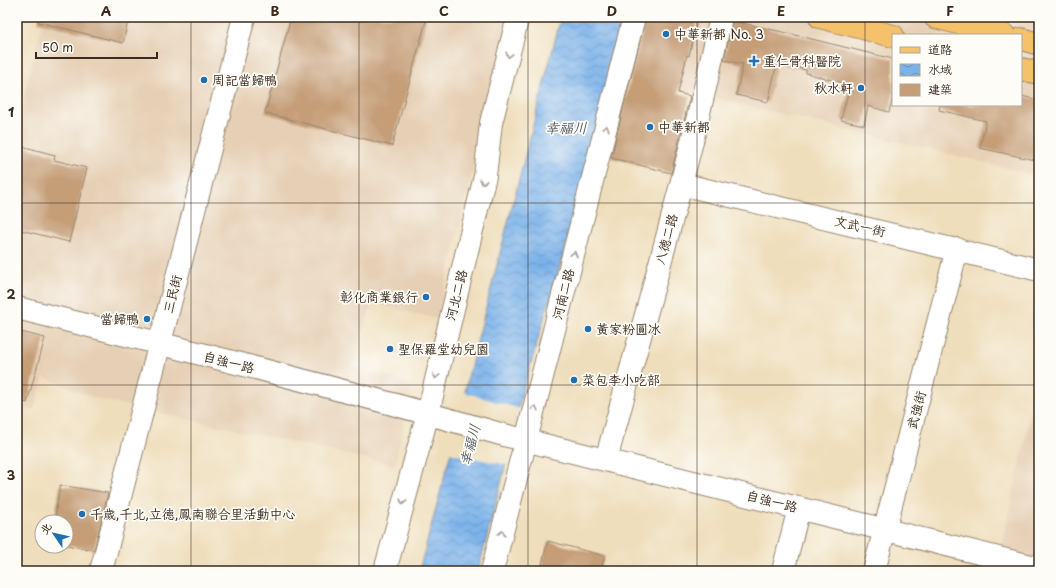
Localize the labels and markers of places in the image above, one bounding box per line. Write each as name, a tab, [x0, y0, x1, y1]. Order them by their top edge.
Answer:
place label: 中華新都 No. 3	[674, 24, 764, 43]
marker: 中華新都 No. 3	[661, 29, 671, 39]
place label: 重仁骨科醫院	[763, 51, 841, 70]
marker: 重仁骨科醫院	[748, 55, 760, 67]
place label: 周記當歸鴨	[212, 70, 277, 89]
marker: 周記當歸鴨	[199, 75, 209, 85]
place label: 秋水軒	[814, 78, 853, 97]
marker: 秋水軒	[856, 83, 866, 93]
place label: 中華新都	[658, 117, 710, 136]
marker: 中華新都	[645, 122, 655, 132]
place label: 彰化商業銀行	[340, 287, 418, 306]
marker: 彰化商業銀行	[421, 292, 431, 302]
place label: 當歸鴨	[100, 309, 139, 328]
marker: 當歸鴨	[142, 314, 152, 324]
place label: 黃家粉圓冰	[596, 319, 661, 338]
marker: 黃家粉圓冰	[583, 324, 593, 334]
place label: 聖保羅堂幼兒園	[398, 339, 489, 358]
marker: 聖保羅堂幼兒園	[385, 344, 395, 354]
place label: 菜包李小吃部	[582, 370, 660, 389]
marker: 菜包李小吃部	[569, 375, 579, 385]
place label: 千歲,千北,立德,鳳南聯合里活動中心	[90, 504, 295, 523]
marker: 千歲,千北,立德,鳳南聯合里活動中心	[77, 509, 87, 519]

